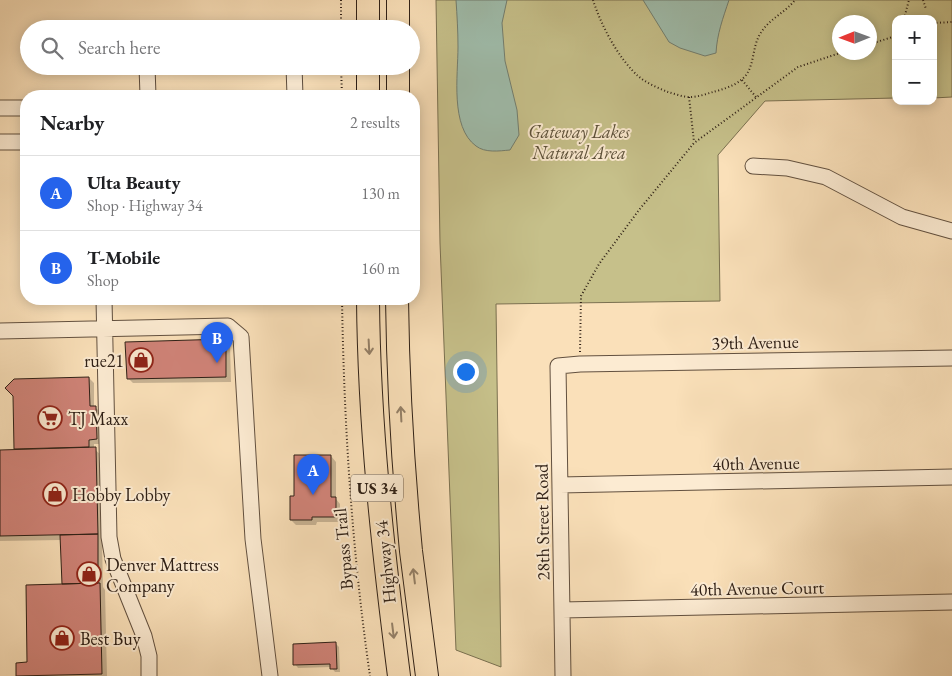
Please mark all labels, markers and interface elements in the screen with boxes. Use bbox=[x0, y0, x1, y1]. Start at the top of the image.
north arrow bbox=[832, 15, 877, 60]
map controls bbox=[892, 15, 937, 105]
button: + bbox=[892, 15, 937, 60]
search box bbox=[20, 20, 420, 75]
icon: search bbox=[38, 34, 66, 62]
text: Search here bbox=[78, 35, 160, 60]
button: − bbox=[892, 60, 937, 105]
text: Nearby bbox=[40, 109, 104, 136]
text: 2 results bbox=[350, 112, 400, 133]
park label: Gateway Lakes Natural Area bbox=[528, 120, 631, 164]
text: Ulta Beauty bbox=[87, 170, 181, 195]
text: A bbox=[50, 183, 62, 204]
text: 130 m bbox=[361, 183, 400, 204]
text: Shop · Highway 34 bbox=[87, 195, 203, 216]
text: T-Mobile bbox=[87, 245, 160, 270]
text: B bbox=[51, 258, 61, 279]
text: 160 m bbox=[361, 258, 400, 279]
text: Shop bbox=[87, 270, 119, 291]
pin: B bbox=[201, 322, 233, 363]
street label: 39th Avenue bbox=[711, 330, 799, 354]
one-way arrow bbox=[364, 339, 374, 355]
shop icon: rue21 bbox=[128, 347, 154, 373]
place label: rue21 bbox=[84, 349, 124, 372]
your location bbox=[453, 359, 479, 385]
supermarket icon: TJ Maxx bbox=[37, 405, 63, 431]
one-way arrow bbox=[397, 406, 406, 422]
place label: TJ Maxx bbox=[68, 407, 129, 430]
street label: 40th Avenue bbox=[712, 451, 800, 475]
pin: A bbox=[297, 454, 329, 495]
street label: 28th Street Road bbox=[529, 463, 555, 581]
road number: US 34 bbox=[351, 474, 403, 502]
shop icon: Hobby Lobby bbox=[42, 481, 68, 507]
place label: Hobby Lobby bbox=[72, 483, 171, 506]
street label: Bypass Trail bbox=[328, 507, 358, 591]
street label: Highway 34 bbox=[369, 519, 401, 605]
place label: Denver Mattress Company bbox=[106, 553, 219, 597]
shop icon: Denver Mattress Company bbox=[76, 561, 102, 587]
one-way arrow bbox=[409, 568, 419, 584]
street label: 40th Avenue Court bbox=[690, 575, 824, 601]
one-way arrow bbox=[388, 623, 398, 639]
shop icon: Best Buy bbox=[49, 625, 75, 651]
place label: Best Buy bbox=[80, 627, 141, 650]

